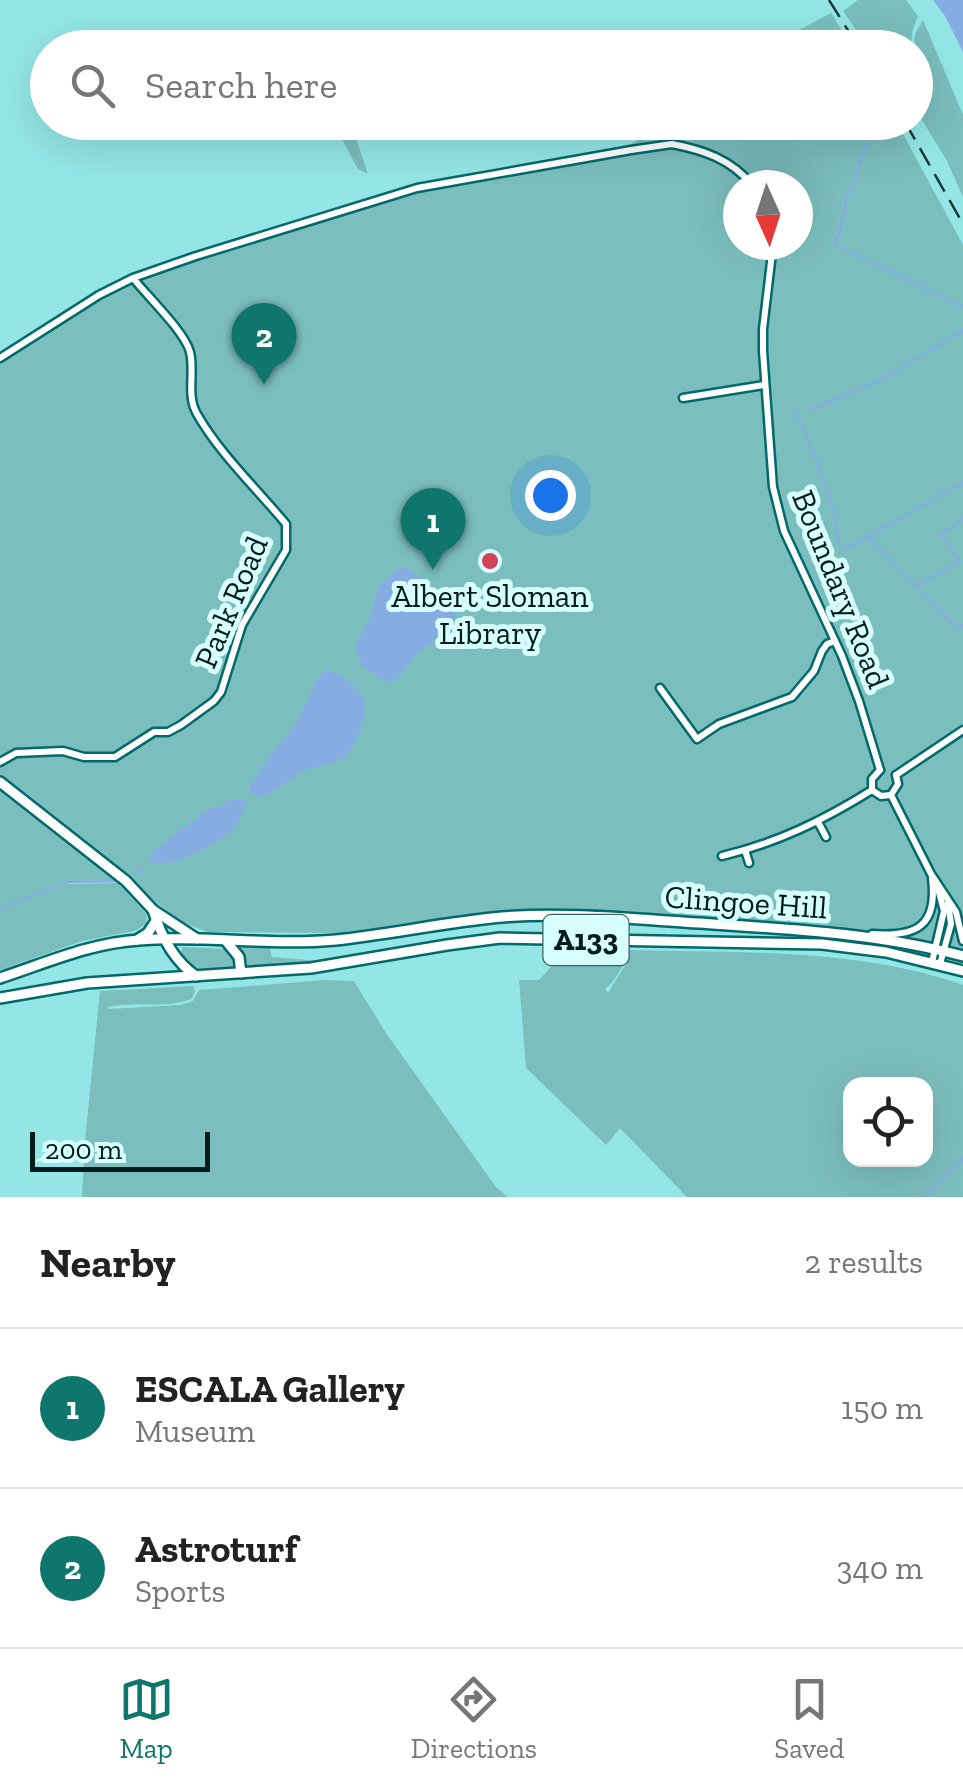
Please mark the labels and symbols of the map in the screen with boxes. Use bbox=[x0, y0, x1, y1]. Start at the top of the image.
north arrow bbox=[723, 170, 813, 260]
pin: 2 bbox=[232, 302, 296, 385]
your location bbox=[525, 470, 576, 521]
street label: Boundary Road bbox=[784, 484, 898, 694]
pin: 1 bbox=[400, 488, 466, 570]
street label: Park Road bbox=[186, 530, 276, 674]
marker: Albert Sloman Library bbox=[479, 550, 501, 572]
place label: Albert Sloman Library bbox=[391, 577, 589, 652]
street label: Clingoe Hill bbox=[663, 877, 829, 927]
road number: A133 bbox=[544, 915, 628, 965]
scale bar bbox=[30, 1127, 210, 1172]

